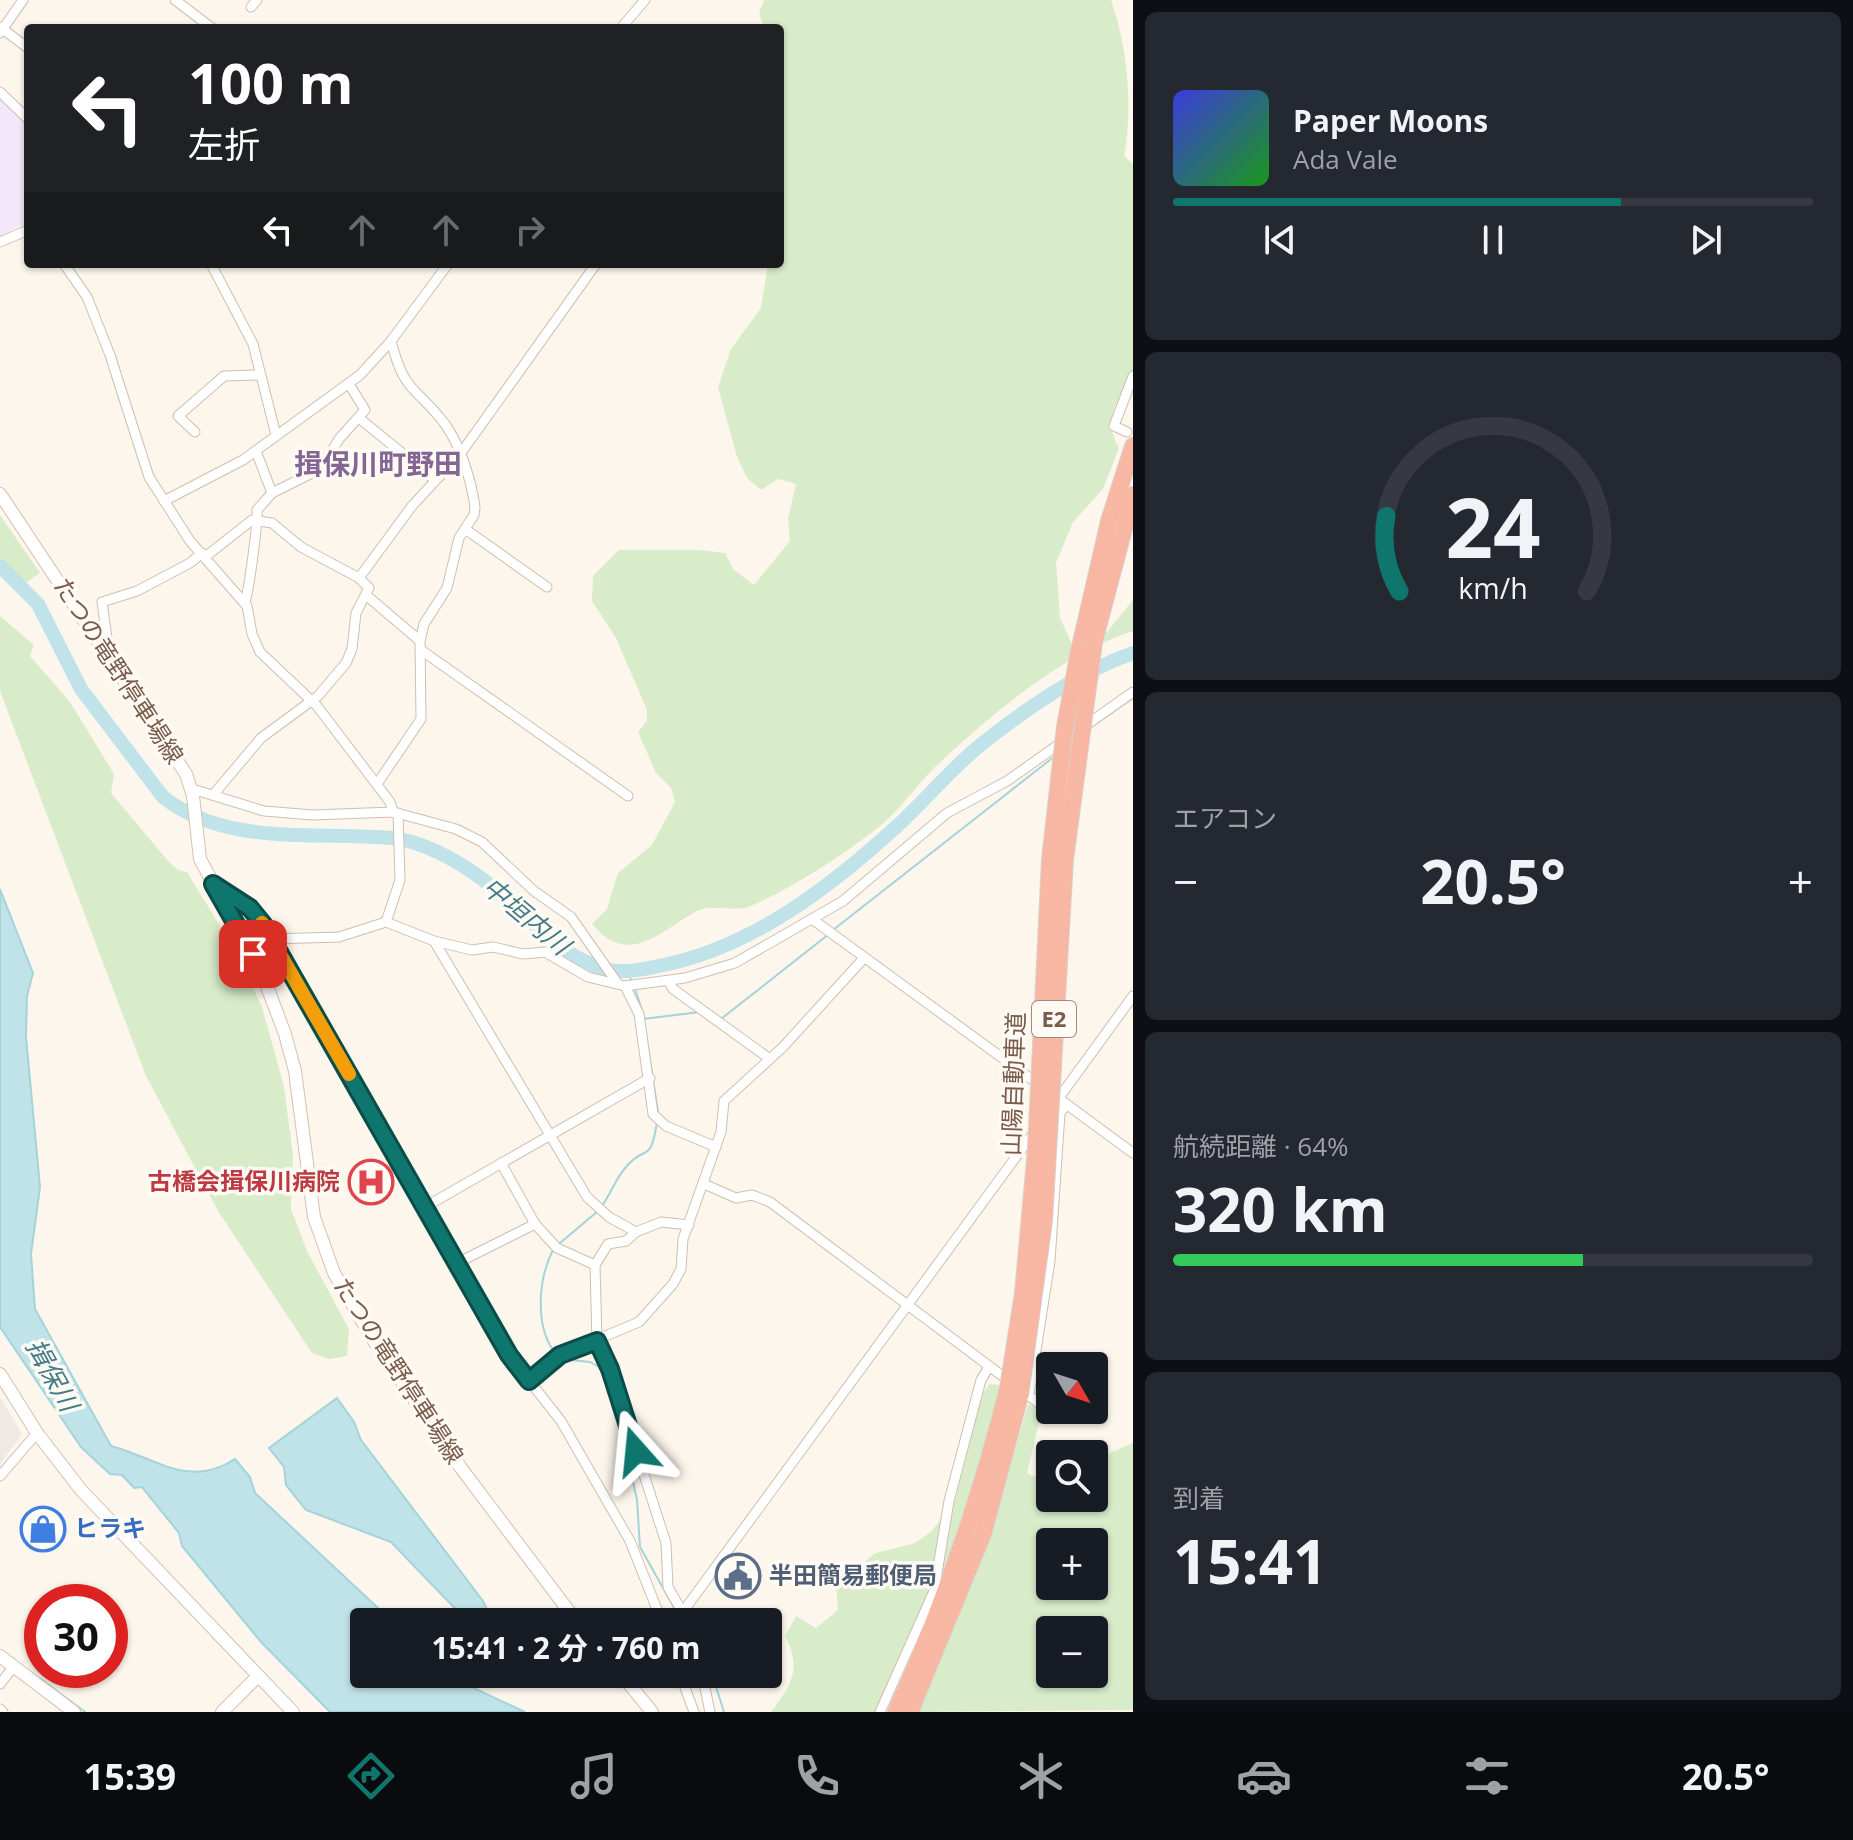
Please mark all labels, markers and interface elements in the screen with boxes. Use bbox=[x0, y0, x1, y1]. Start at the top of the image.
text: 100 m bbox=[188, 44, 354, 120]
icon: left bbox=[56, 56, 160, 160]
text: Paper Moons bbox=[1293, 100, 1488, 141]
text: 左折 bbox=[188, 120, 260, 169]
text: Ada Vale bbox=[1293, 141, 1398, 177]
icon: left bbox=[256, 208, 300, 252]
icon: ahead bbox=[340, 208, 384, 252]
icon: ahead bbox=[424, 208, 468, 252]
icon: right bbox=[508, 208, 552, 252]
icon: previous bbox=[1258, 218, 1302, 262]
icon: pause bbox=[1471, 218, 1515, 262]
icon: next bbox=[1684, 218, 1728, 262]
district label: 揖保川町野田 bbox=[294, 444, 462, 482]
text: 24 bbox=[1445, 469, 1541, 582]
text: km/h bbox=[1458, 568, 1528, 607]
street label: たつの竜野停車場線 bbox=[47, 571, 192, 770]
text: エアコン bbox=[1173, 800, 1277, 836]
text: 20.5° bbox=[1420, 840, 1566, 922]
text: − bbox=[1173, 851, 1198, 911]
text: + bbox=[1788, 851, 1813, 911]
water label: 中垣内川 bbox=[475, 868, 580, 964]
pin bbox=[219, 920, 287, 988]
icon: arrive bbox=[231, 932, 275, 976]
road number: E2 bbox=[1032, 1001, 1076, 1037]
street label: 山陽自動車道 bbox=[993, 1011, 1032, 1156]
text: 航続距離 · 64% bbox=[1173, 1128, 1349, 1164]
hospital icon: 古橋会揖保川病院 bbox=[347, 1158, 395, 1206]
place label: 古橋会揖保川病院 bbox=[148, 1164, 340, 1197]
text: 320 km bbox=[1173, 1168, 1388, 1250]
street label: たつの竜野停車場線 bbox=[327, 1271, 472, 1470]
water label: 揖保川 bbox=[18, 1332, 89, 1420]
north arrow bbox=[1036, 1352, 1108, 1424]
map controls bbox=[1036, 1352, 1108, 1688]
position arrow bbox=[594, 1409, 678, 1493]
button: search bbox=[1036, 1440, 1108, 1512]
text: 到着 bbox=[1173, 1480, 1225, 1516]
shop icon: ヒラキ bbox=[19, 1505, 67, 1553]
place label: ヒラキ bbox=[74, 1511, 146, 1544]
text: 15:41 bbox=[1173, 1520, 1327, 1602]
button: + bbox=[1036, 1528, 1108, 1600]
public building icon: 半田簡易郵便局 bbox=[714, 1552, 762, 1600]
place label: 半田簡易郵便局 bbox=[769, 1558, 937, 1591]
speed limit sign: 30 bbox=[24, 1584, 128, 1688]
button: − bbox=[1036, 1616, 1108, 1688]
text: 15:41 · 2 分 · 760 m bbox=[431, 1627, 701, 1668]
icon: directions bbox=[343, 1748, 399, 1804]
icon: music bbox=[566, 1748, 622, 1804]
icon: phone bbox=[789, 1748, 845, 1804]
icon: climate bbox=[1013, 1748, 1069, 1804]
icon: car bbox=[1236, 1748, 1292, 1804]
icon: filters bbox=[1459, 1748, 1515, 1804]
text: 15:39 bbox=[84, 1752, 176, 1801]
text: 20.5° bbox=[1682, 1752, 1769, 1801]

